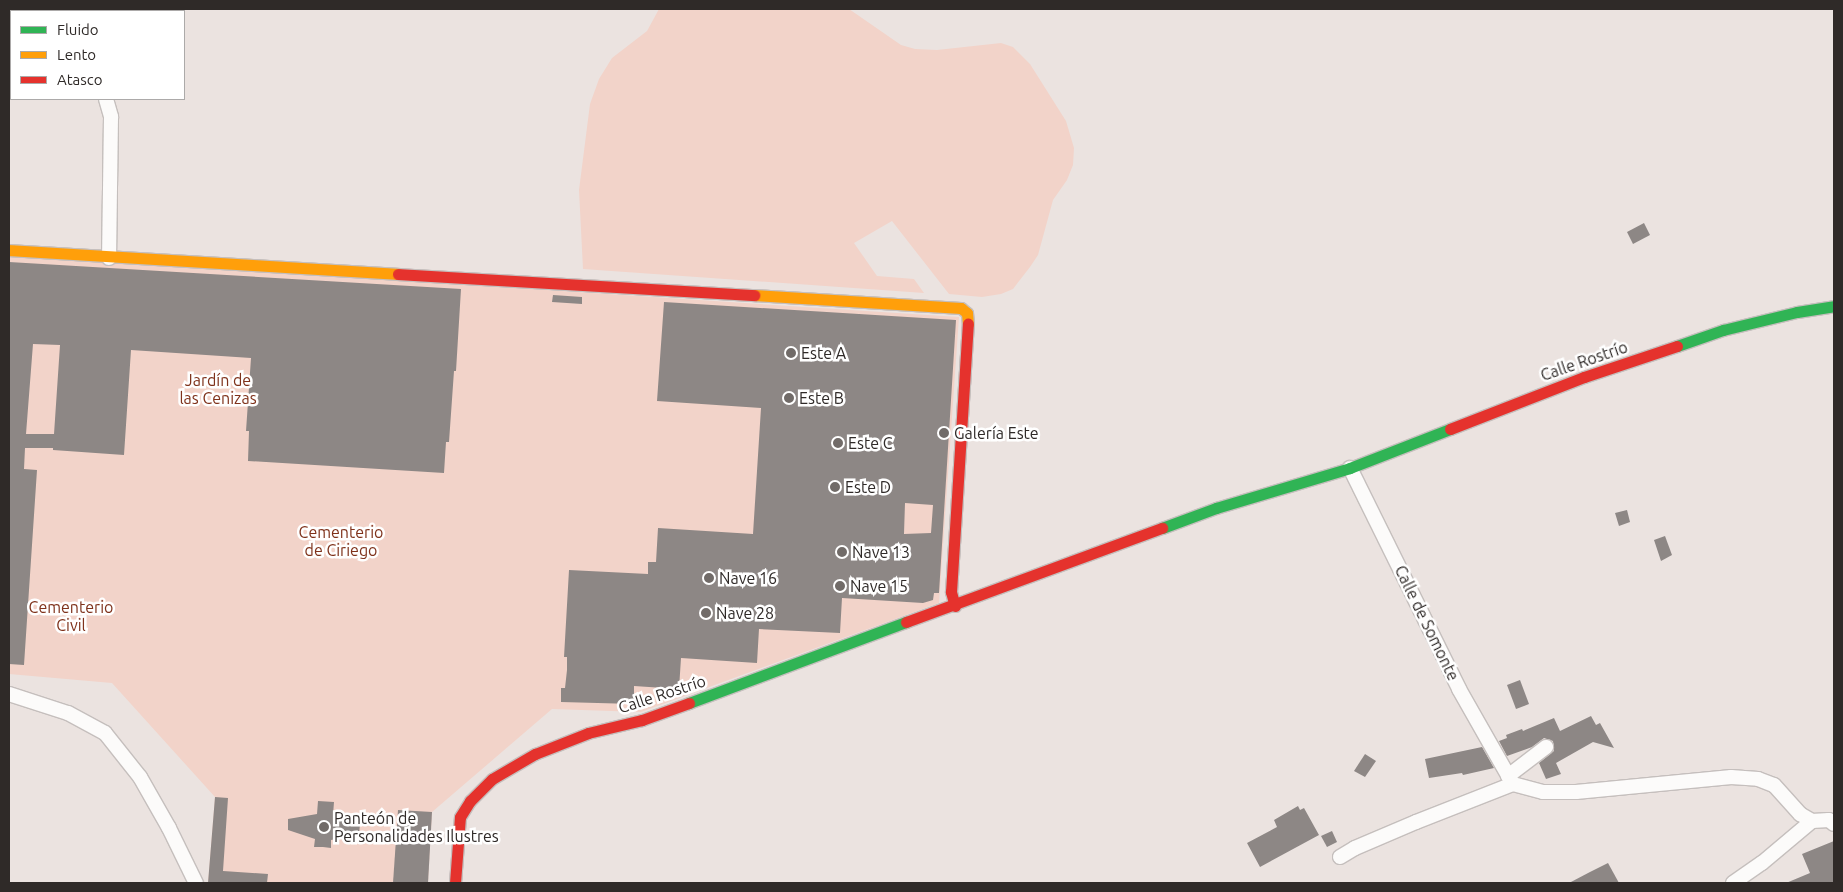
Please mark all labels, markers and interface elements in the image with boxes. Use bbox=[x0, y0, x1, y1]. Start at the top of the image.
legend bbox=[10, 10, 185, 100]
text: Fluido bbox=[57, 21, 99, 38]
text: Lento bbox=[57, 46, 96, 63]
text: Atasco bbox=[57, 71, 103, 88]
street label: Calle Rostrío bbox=[1538, 337, 1630, 385]
place label: Este A bbox=[801, 343, 846, 363]
marker: Este A bbox=[785, 347, 797, 359]
park label: Jardín de las Cenizas bbox=[179, 370, 257, 408]
place label: Este B bbox=[799, 388, 844, 408]
marker: Este B bbox=[783, 392, 795, 404]
place label: Galería Este bbox=[954, 423, 1039, 443]
marker: Galería Este bbox=[938, 427, 950, 439]
place label: Este C bbox=[848, 433, 892, 453]
marker: Este C bbox=[832, 437, 844, 449]
place label: Este D bbox=[845, 477, 891, 497]
marker: Este D bbox=[829, 481, 841, 493]
park label: Cementerio de Ciriego bbox=[299, 522, 383, 560]
place label: Nave 13 bbox=[852, 542, 910, 562]
marker: Nave 13 bbox=[836, 546, 848, 558]
street label: Calle de Somonte bbox=[1391, 562, 1463, 684]
place label: Nave 16 bbox=[719, 568, 777, 588]
marker: Nave 16 bbox=[703, 572, 715, 584]
place label: Nave 15 bbox=[850, 576, 908, 596]
marker: Nave 15 bbox=[834, 580, 846, 592]
park label: Cementerio Civil bbox=[29, 597, 113, 635]
place label: Nave 28 bbox=[716, 603, 774, 623]
marker: Nave 28 bbox=[700, 607, 712, 619]
street label: Calle Rostrío bbox=[616, 671, 708, 717]
place label: Panteón de Personalidades Ilustres bbox=[334, 808, 499, 846]
marker: Panteón de Personalidades Ilustres bbox=[318, 821, 330, 833]

